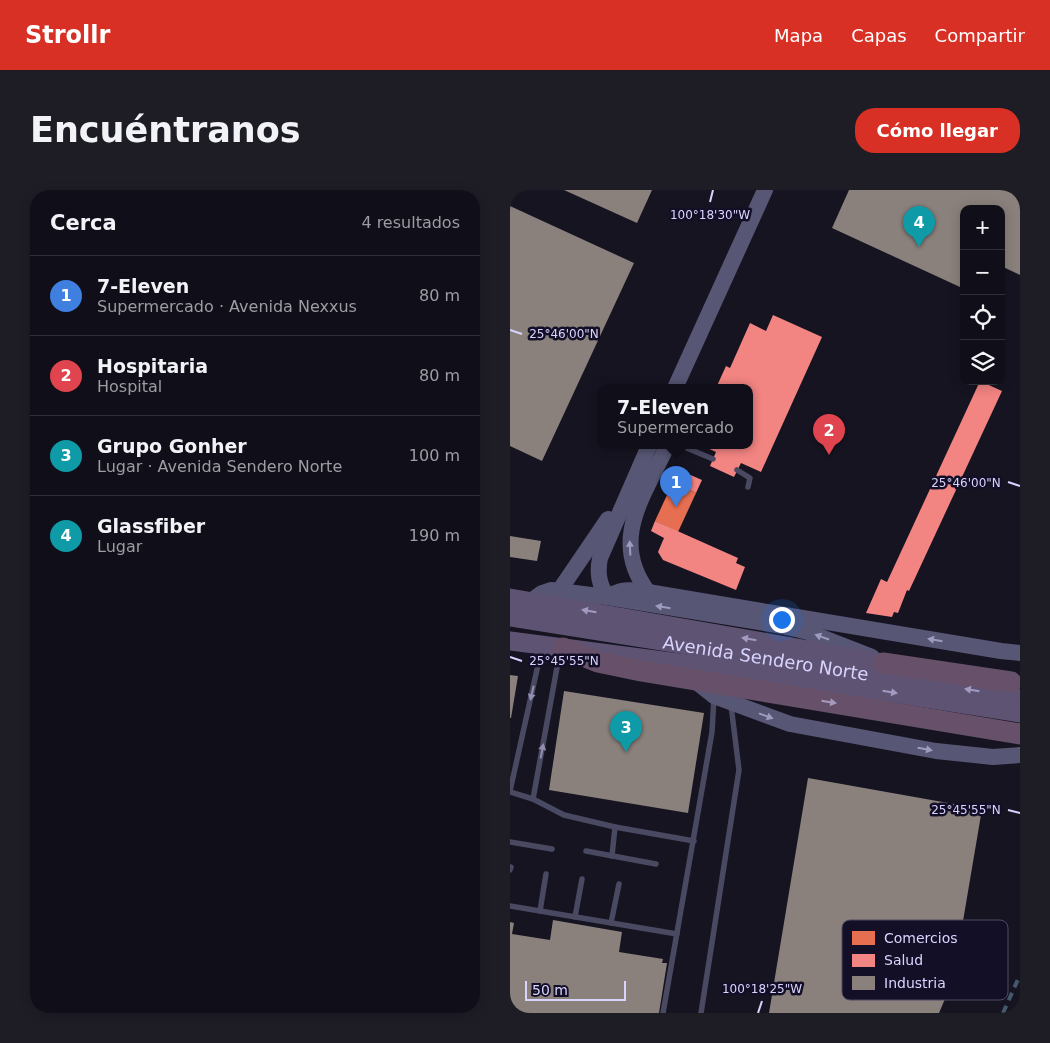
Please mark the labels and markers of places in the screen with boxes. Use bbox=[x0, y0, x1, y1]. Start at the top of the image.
pin: 4 bbox=[903, 206, 935, 247]
pin: 2 bbox=[813, 414, 845, 455]
pin: 1 bbox=[660, 466, 692, 507]
pin: 3 bbox=[610, 711, 642, 752]

